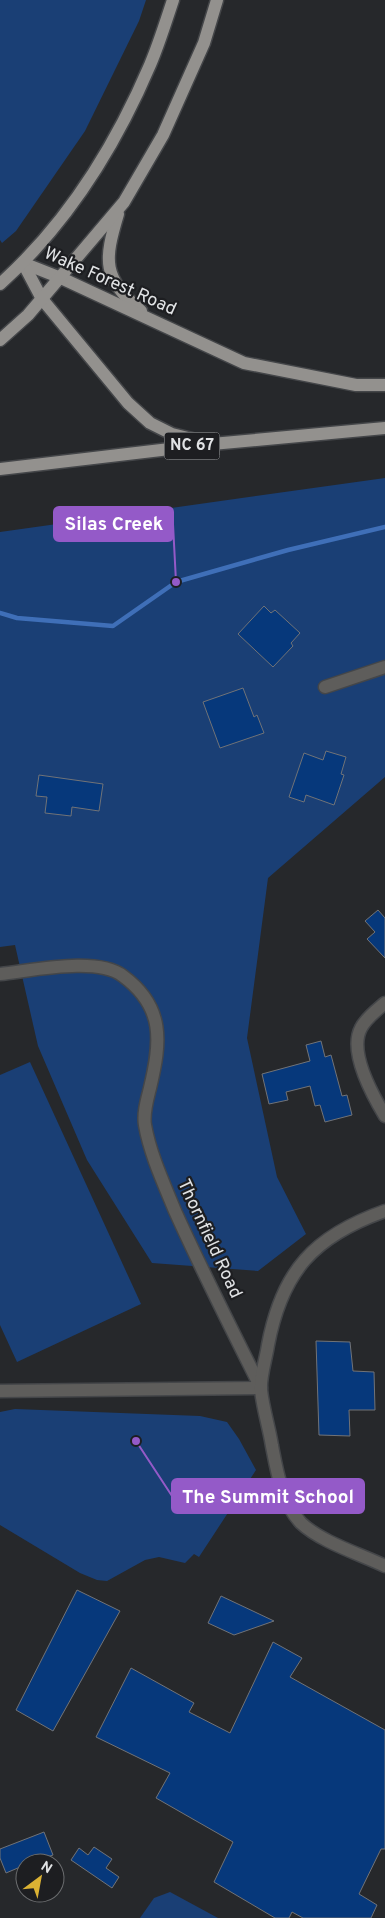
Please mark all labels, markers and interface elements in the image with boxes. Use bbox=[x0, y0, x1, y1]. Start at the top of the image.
street label: Wake Forest Road bbox=[40, 242, 180, 322]
road number: NC 67 bbox=[164, 432, 220, 460]
callout: Silas Creek bbox=[54, 507, 173, 541]
text: Silas Creek bbox=[65, 513, 164, 537]
street label: Thornfield Road bbox=[171, 1176, 247, 1302]
callout: The Summit School bbox=[172, 1479, 364, 1513]
text: The Summit School bbox=[182, 1486, 354, 1510]
north arrow bbox=[15, 1853, 65, 1903]
text: N bbox=[37, 1858, 55, 1878]

